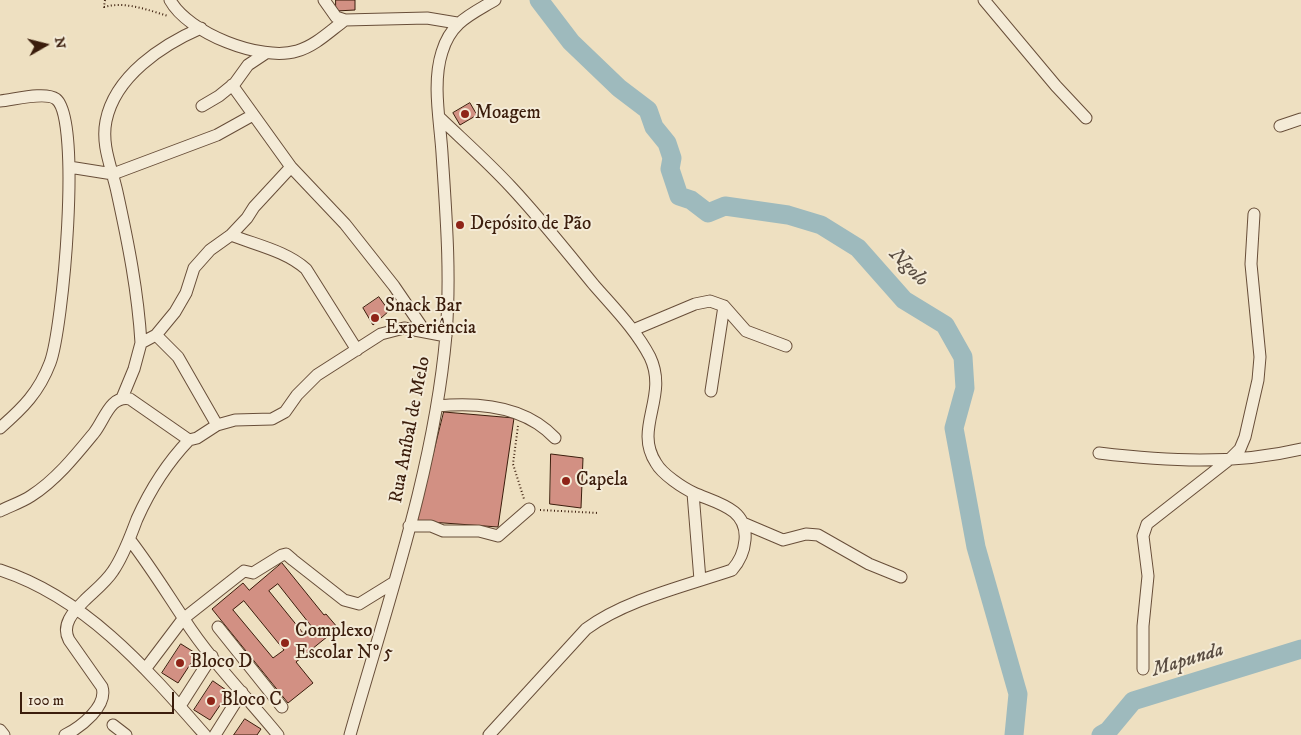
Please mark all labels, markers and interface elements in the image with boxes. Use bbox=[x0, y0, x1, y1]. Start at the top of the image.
north arrow bbox=[20, 20, 70, 70]
text: N bbox=[50, 36, 70, 50]
place label: Moagem bbox=[475, 103, 541, 125]
marker: Moagem bbox=[459, 108, 471, 120]
place label: Depósito de Pão bbox=[470, 214, 591, 236]
marker: Depósito de Pão bbox=[454, 219, 466, 231]
water label: Ngolo bbox=[883, 243, 933, 293]
place label: Snack Bar Experiência bbox=[385, 296, 476, 340]
marker: Snack Bar Experiência bbox=[369, 312, 381, 324]
street label: Rua Aníbal de Melo bbox=[386, 355, 436, 505]
place label: Capela bbox=[576, 470, 628, 492]
marker: Capela bbox=[560, 475, 572, 487]
place label: Complexo Escolar Nº 5 bbox=[295, 621, 393, 665]
marker: Complexo Escolar Nº 5 bbox=[279, 637, 291, 649]
water label: Mapunda bbox=[1149, 639, 1227, 683]
place label: Bloco D bbox=[190, 652, 252, 674]
marker: Bloco D bbox=[174, 657, 186, 669]
scale bar bbox=[22, 682, 176, 714]
place label: Bloco C bbox=[221, 690, 282, 712]
text: 100 m bbox=[28, 691, 64, 710]
marker: Bloco C bbox=[205, 695, 217, 707]

